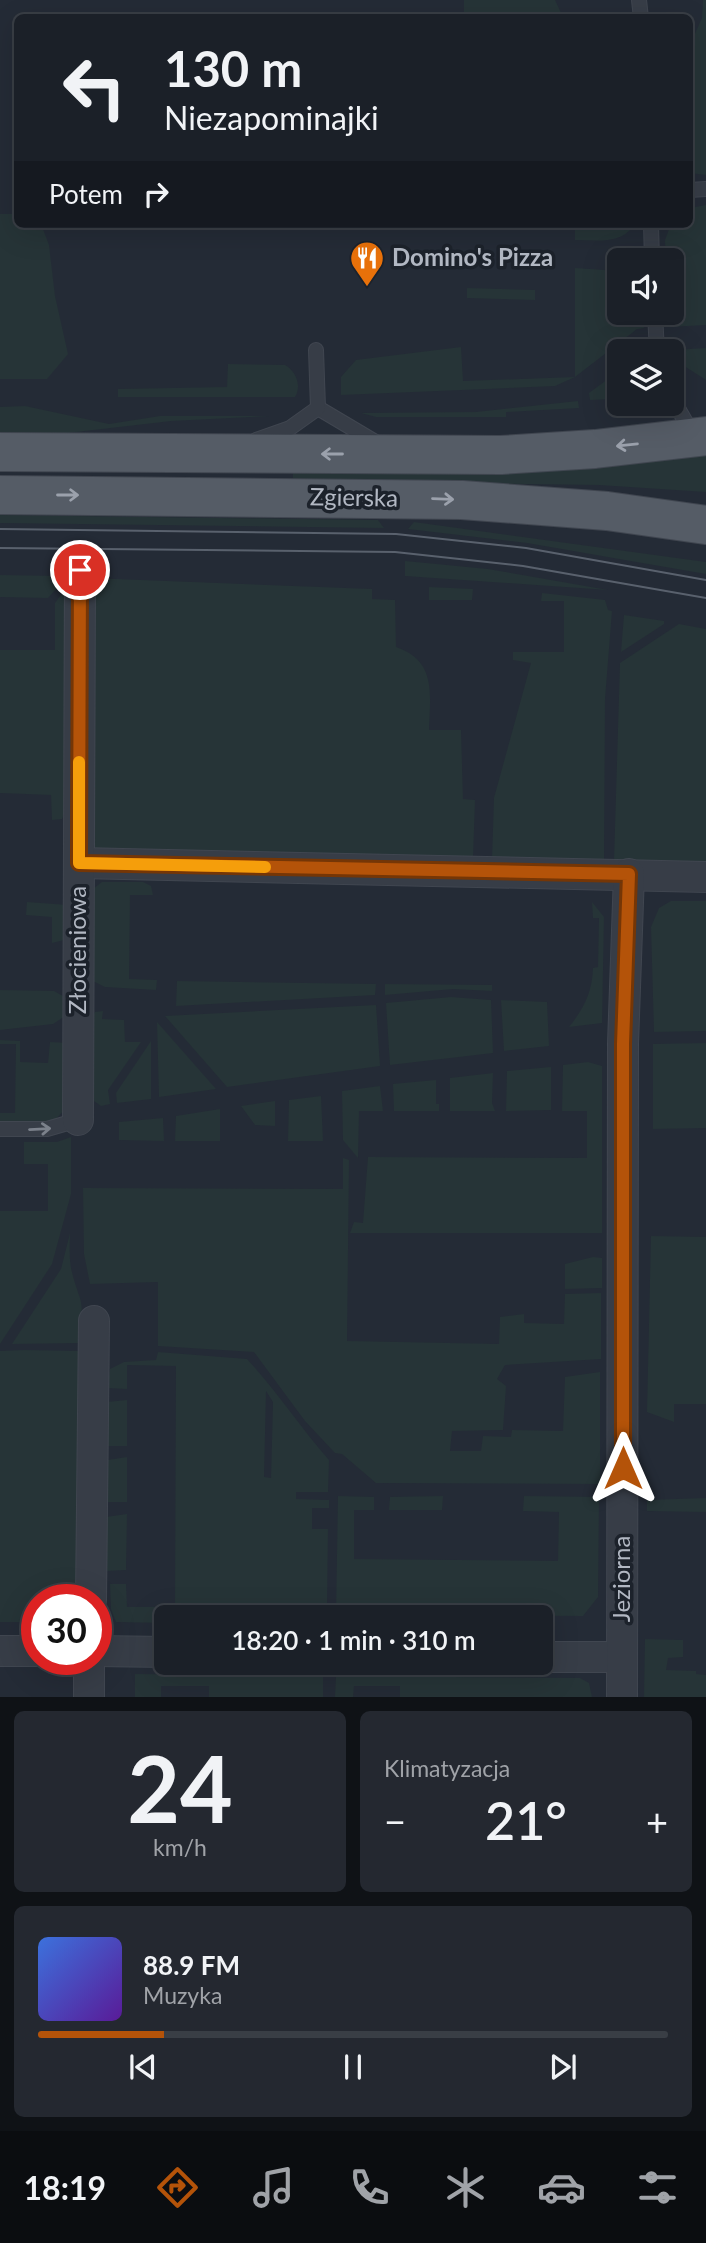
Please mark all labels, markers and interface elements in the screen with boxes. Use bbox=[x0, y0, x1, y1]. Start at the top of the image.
text: 130 m bbox=[164, 39, 302, 97]
icon: left bbox=[49, 42, 140, 133]
text: Niezapominajki bbox=[164, 98, 379, 137]
icon: right bbox=[137, 175, 175, 213]
text: Potem bbox=[49, 178, 123, 210]
restaurant icon: Domino's Pizza bbox=[348, 239, 386, 288]
place label: Domino's Pizza bbox=[392, 242, 553, 271]
map controls bbox=[607, 248, 684, 416]
button: sound bbox=[607, 248, 684, 325]
button: layers bbox=[607, 339, 684, 416]
one-way arrow bbox=[616, 439, 639, 452]
one-way arrow bbox=[321, 447, 344, 461]
street label: Zgierska bbox=[310, 481, 398, 512]
one-way arrow bbox=[56, 488, 79, 502]
one-way arrow bbox=[431, 493, 454, 506]
pin bbox=[50, 540, 110, 600]
icon: arrive bbox=[61, 551, 99, 589]
street label: Złocieniowa bbox=[62, 886, 91, 1014]
one-way arrow bbox=[28, 1122, 51, 1135]
position arrow bbox=[586, 1431, 660, 1505]
street label: Jeziorna bbox=[606, 1536, 635, 1622]
speed limit sign: 30 bbox=[21, 1584, 112, 1675]
text: 18:20 · 1 min · 310 m bbox=[231, 1624, 476, 1656]
text: 24 bbox=[127, 1733, 233, 1842]
text: Klimatyzacja bbox=[384, 1754, 510, 1782]
text: 21° bbox=[485, 1789, 567, 1851]
text: − bbox=[384, 1798, 406, 1844]
text: + bbox=[646, 1798, 668, 1844]
text: km/h bbox=[153, 1833, 207, 1861]
text: 88.9 FM bbox=[143, 1949, 240, 1981]
text: Muzyka bbox=[143, 1981, 222, 2009]
icon: previous bbox=[124, 2048, 162, 2086]
icon: pause bbox=[334, 2048, 372, 2086]
icon: next bbox=[544, 2048, 582, 2086]
icon: directions bbox=[153, 2163, 202, 2212]
icon: music bbox=[249, 2163, 298, 2212]
icon: phone bbox=[345, 2163, 394, 2212]
icon: climate bbox=[441, 2163, 490, 2212]
icon: car bbox=[537, 2163, 586, 2212]
icon: filters bbox=[633, 2163, 682, 2212]
text: 18:19 bbox=[24, 2168, 106, 2207]

